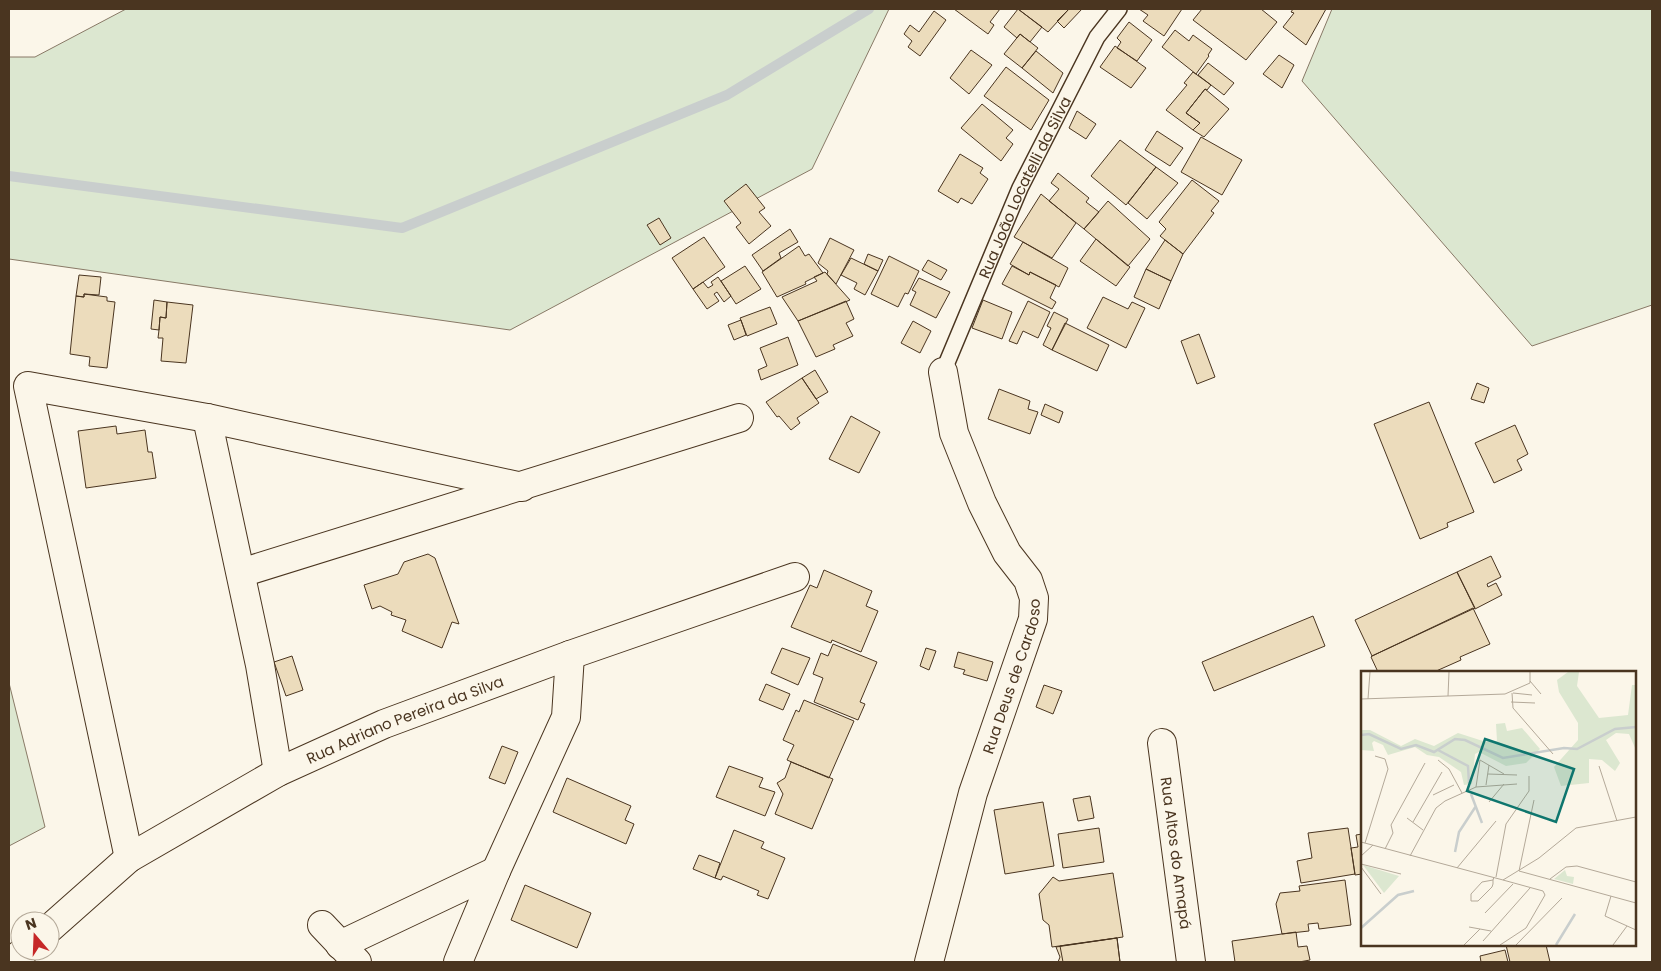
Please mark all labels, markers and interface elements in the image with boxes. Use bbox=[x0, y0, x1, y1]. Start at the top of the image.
street label: Rua João Locatelli da Silva bbox=[973, 93, 1076, 281]
street label: Rua Deus de Cardoso bbox=[977, 598, 1044, 757]
street label: Rua Adriano Pereira da Silva bbox=[303, 670, 506, 768]
inset map bbox=[1361, 671, 1636, 946]
street label: Rua Altos do Amapá bbox=[1156, 776, 1197, 930]
north arrow bbox=[10, 911, 60, 961]
text: N bbox=[23, 913, 39, 935]

